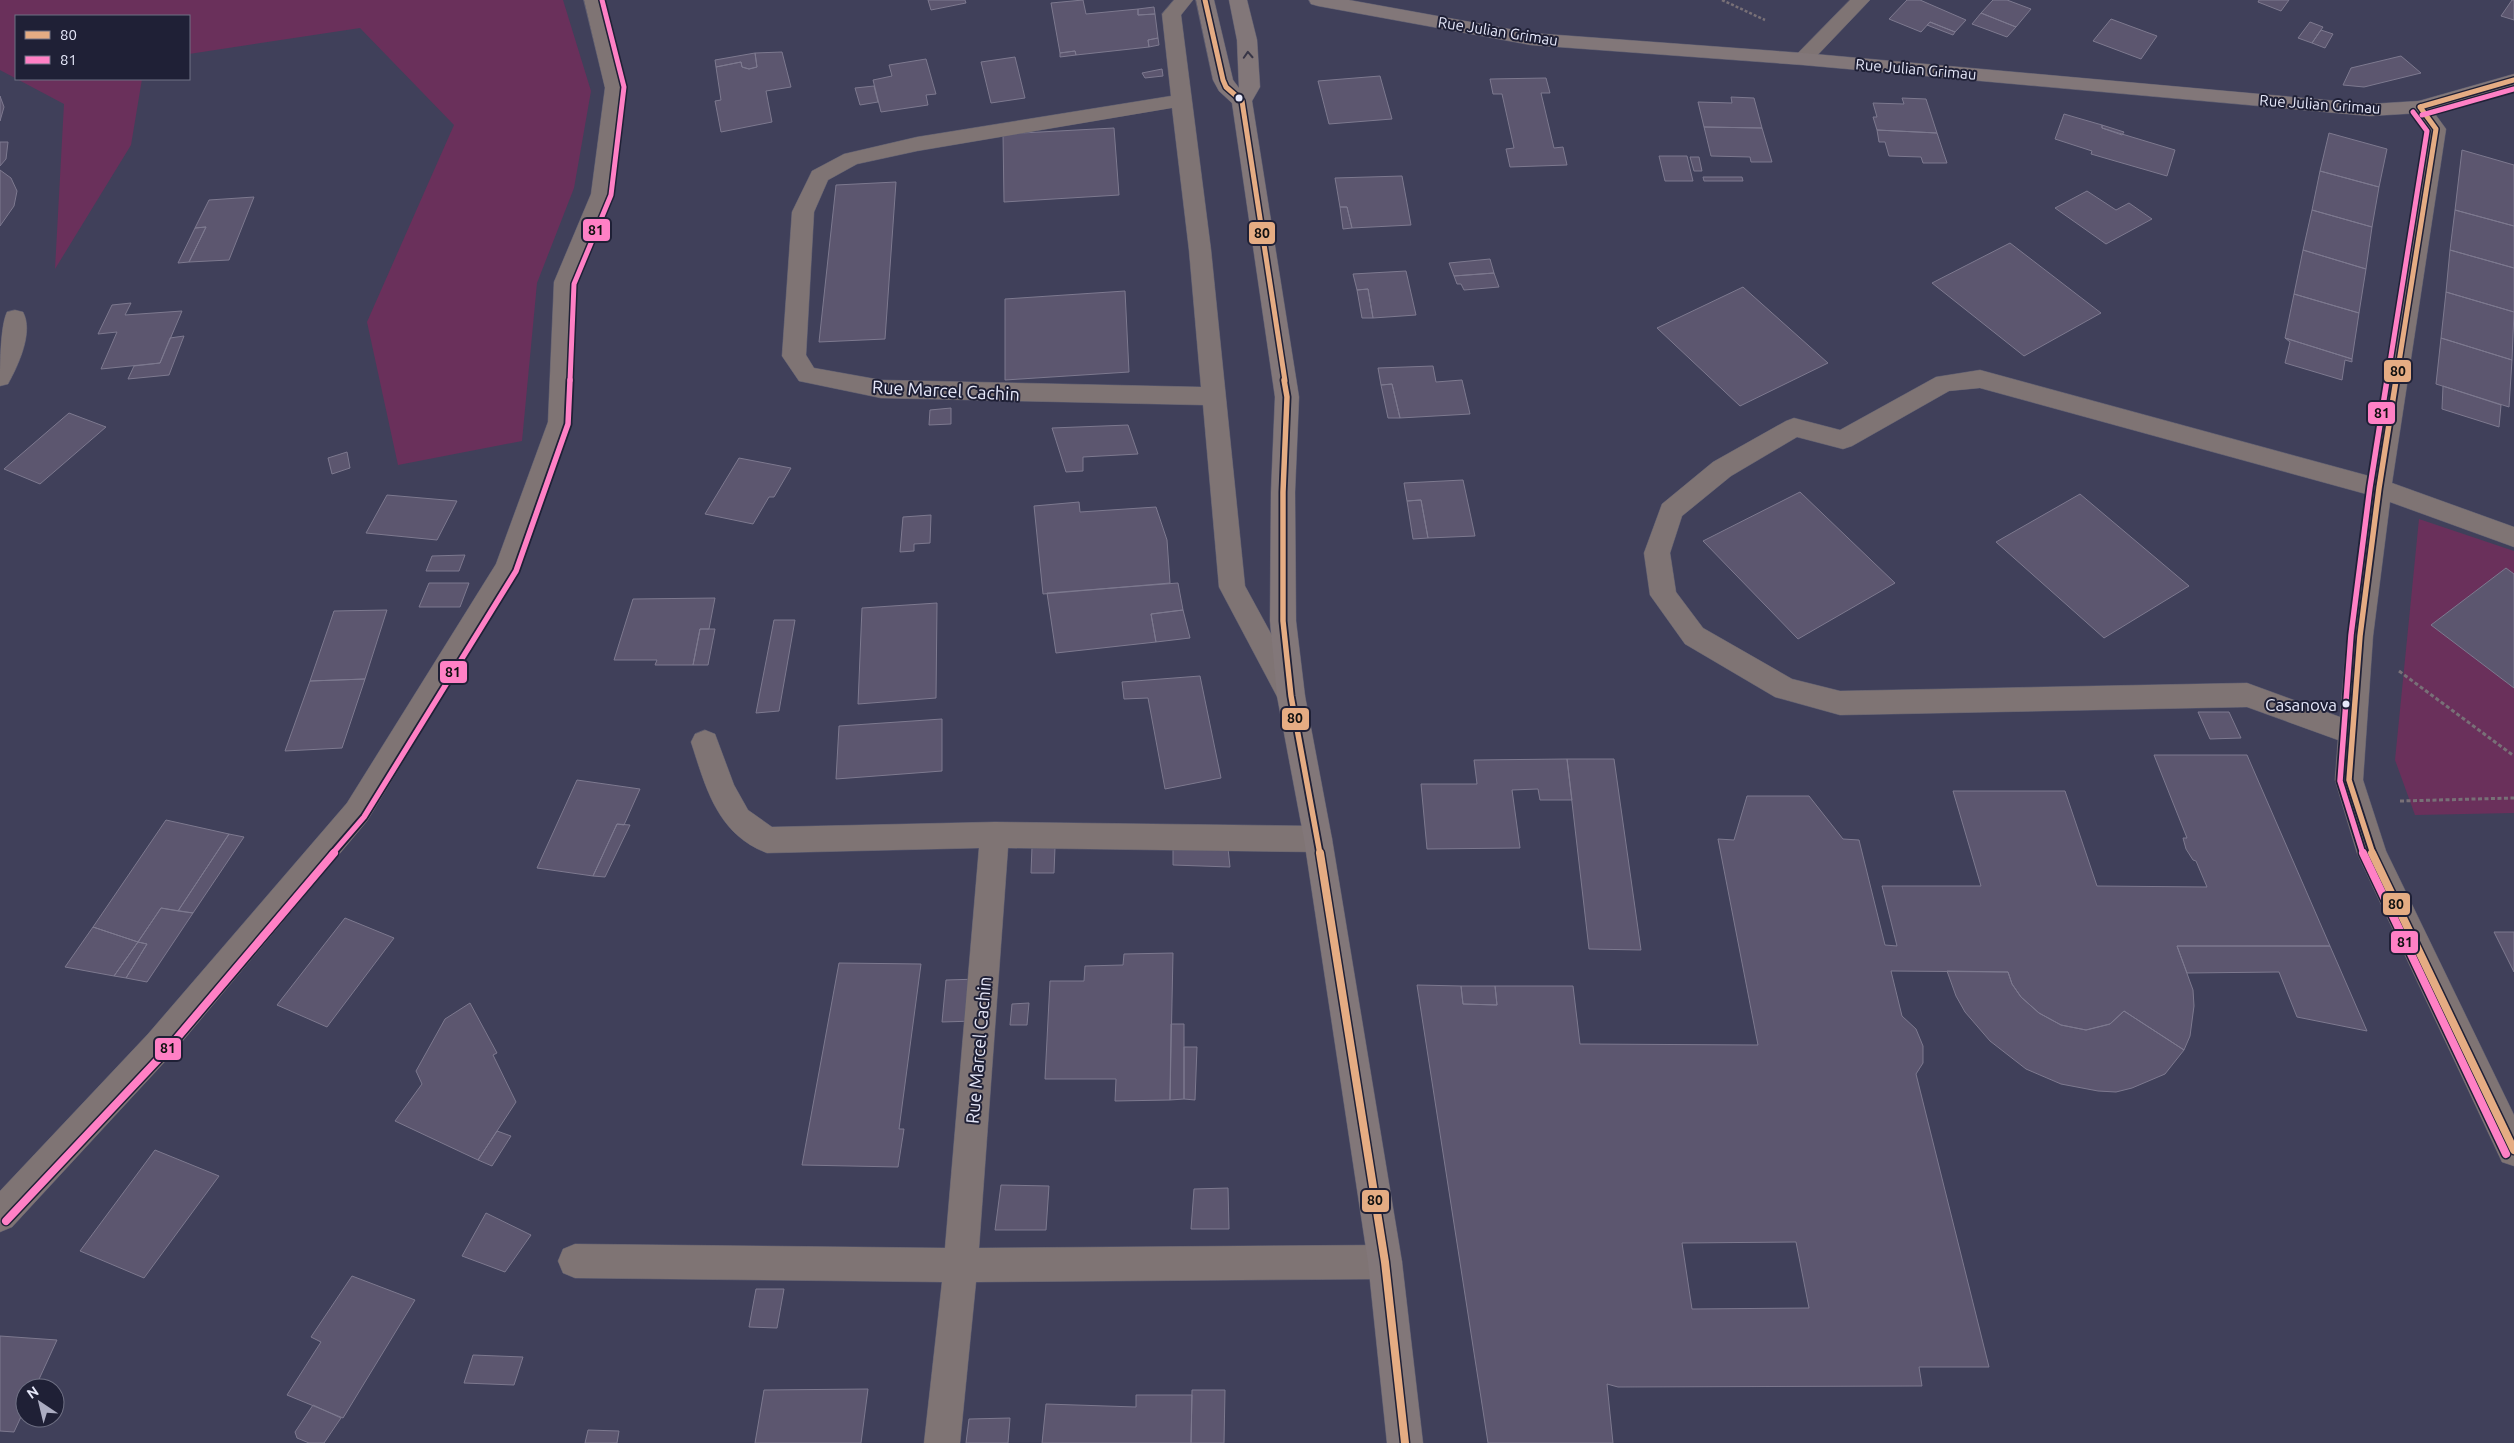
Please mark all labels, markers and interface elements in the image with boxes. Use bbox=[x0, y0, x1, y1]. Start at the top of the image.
street label: Rue Julian Grimau bbox=[1437, 13, 1559, 49]
legend bbox=[15, 15, 190, 80]
text: 80 bbox=[60, 26, 77, 43]
text: 81 bbox=[60, 51, 77, 68]
one-way arrow bbox=[1243, 51, 1253, 58]
street label: Rue Julian Grimau bbox=[1855, 55, 1977, 83]
street label: Rue Julian Grimau bbox=[2259, 91, 2381, 117]
unlabelled marker bbox=[1234, 93, 1244, 103]
line badge: 81 bbox=[582, 218, 611, 242]
line badge: 80 bbox=[1248, 221, 1276, 245]
text: 81 bbox=[588, 222, 604, 238]
text: 80 bbox=[1254, 225, 1270, 241]
line badge: 80 bbox=[2383, 359, 2412, 383]
text: 80 bbox=[2390, 363, 2406, 379]
street label: Rue Marcel Cachin bbox=[872, 376, 1020, 404]
line badge: 81 bbox=[2367, 401, 2396, 425]
text: 81 bbox=[2374, 405, 2390, 421]
line badge: 81 bbox=[439, 660, 468, 684]
text: 81 bbox=[445, 664, 461, 680]
place label: Casanova bbox=[2265, 695, 2337, 714]
marker: Casanova bbox=[2341, 699, 2351, 709]
line badge: 80 bbox=[1281, 707, 1310, 731]
text: 80 bbox=[1287, 710, 1303, 726]
line badge: 80 bbox=[2382, 892, 2411, 916]
text: 80 bbox=[2388, 896, 2404, 912]
line badge: 81 bbox=[2390, 930, 2419, 954]
text: 81 bbox=[2397, 934, 2413, 950]
street label: Rue Marcel Cachin bbox=[962, 975, 994, 1125]
line badge: 81 bbox=[154, 1037, 182, 1061]
text: 81 bbox=[160, 1040, 176, 1056]
line badge: 80 bbox=[1361, 1189, 1390, 1213]
text: 80 bbox=[1367, 1192, 1383, 1208]
north arrow bbox=[15, 1378, 65, 1428]
text: N bbox=[24, 1383, 41, 1402]

